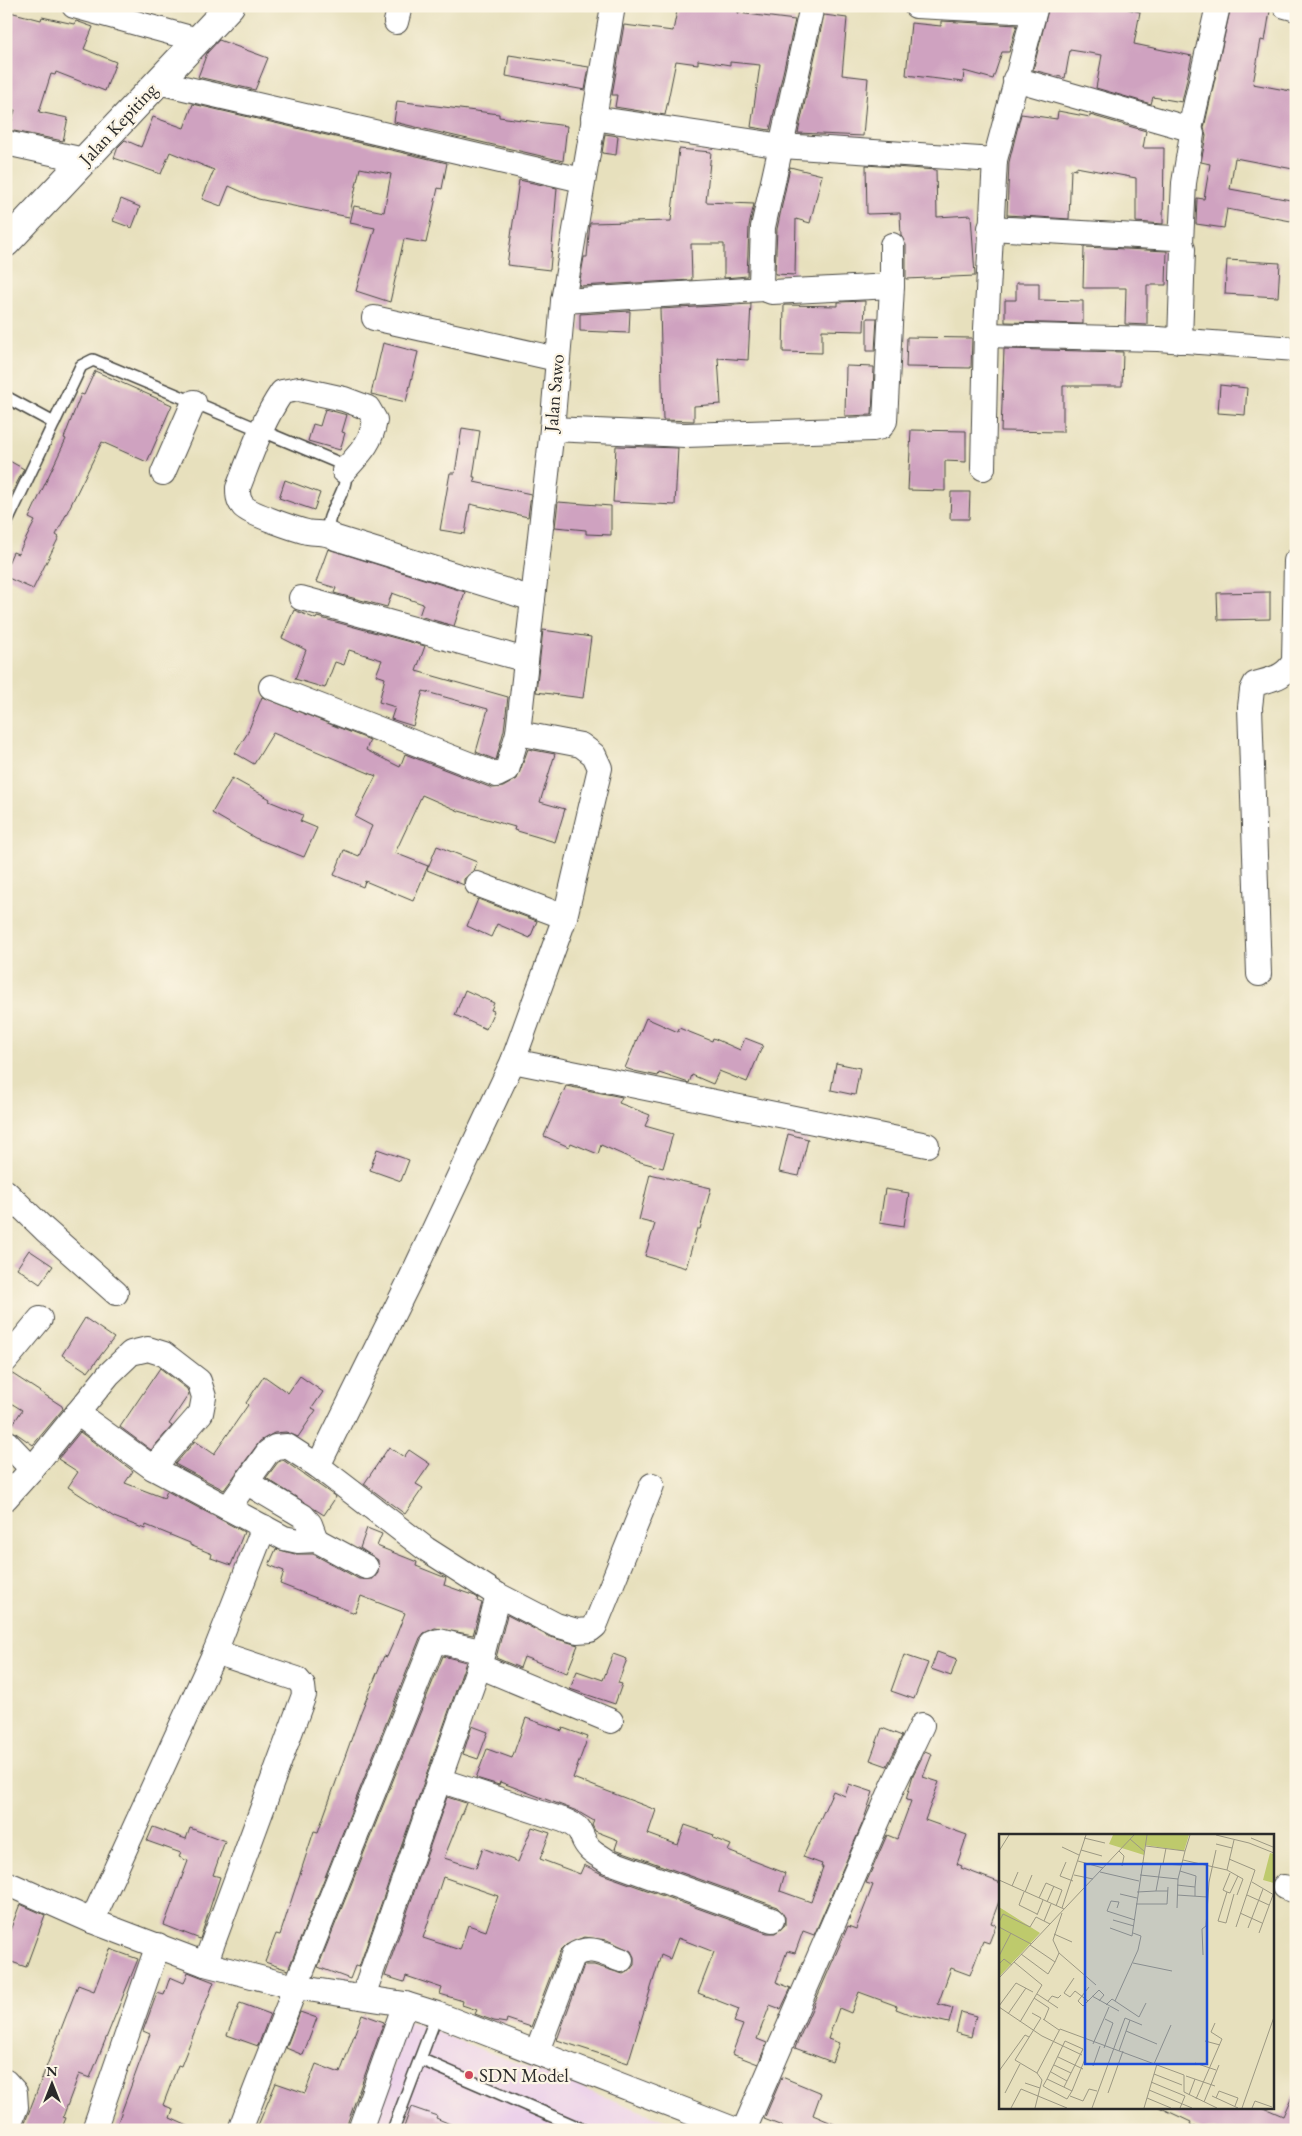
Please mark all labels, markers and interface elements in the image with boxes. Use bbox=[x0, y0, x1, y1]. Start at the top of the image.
street label: Jalan Kepiting bbox=[72, 77, 163, 172]
street label: Jalan Sawo bbox=[538, 353, 570, 435]
inset map bbox=[999, 1834, 1274, 2108]
north arrow bbox=[28, 2058, 78, 2108]
text: N bbox=[46, 2062, 58, 2080]
place label: SDN Model bbox=[479, 2063, 569, 2088]
marker: SDN Model bbox=[463, 2069, 475, 2081]

